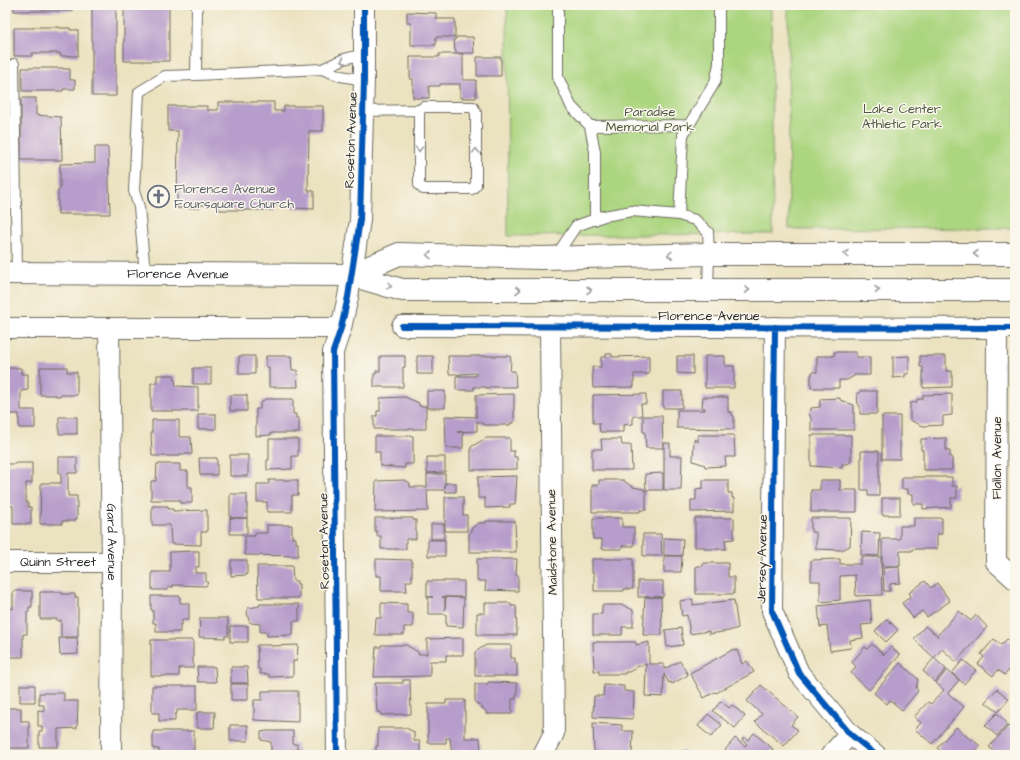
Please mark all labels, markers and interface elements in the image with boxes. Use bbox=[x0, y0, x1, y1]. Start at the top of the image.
one-way arrow bbox=[339, 56, 346, 64]
street label: Roseton Avenue bbox=[340, 91, 362, 189]
park label: Lake Center Athletic Park bbox=[862, 100, 942, 133]
park label: Paradise Memorial Park bbox=[606, 103, 694, 136]
one-way arrow bbox=[415, 146, 423, 152]
one-way arrow bbox=[472, 148, 480, 154]
place label: Florence Avenue Foursquare Church bbox=[174, 180, 295, 213]
church icon: Florence Avenue Foursquare Church bbox=[145, 183, 171, 209]
one-way arrow bbox=[843, 250, 849, 258]
one-way arrow bbox=[973, 250, 979, 258]
one-way arrow bbox=[426, 251, 432, 259]
one-way arrow bbox=[667, 251, 673, 259]
street label: Florence Avenue bbox=[127, 265, 229, 283]
one-way arrow bbox=[385, 281, 392, 290]
one-way arrow bbox=[515, 286, 521, 294]
one-way arrow bbox=[586, 286, 592, 294]
one-way arrow bbox=[744, 286, 750, 294]
one-way arrow bbox=[874, 286, 880, 294]
street label: Florence Avenue bbox=[658, 307, 760, 325]
street label: Flallon Avenue bbox=[988, 416, 1006, 500]
street label: Maidstone Avenue bbox=[542, 489, 562, 595]
street label: Roseton Avenue bbox=[314, 493, 334, 589]
street label: Gard Avenue bbox=[102, 503, 121, 581]
street label: Jersey Avenue bbox=[752, 514, 773, 604]
street label: Quinn Street bbox=[20, 553, 97, 571]

